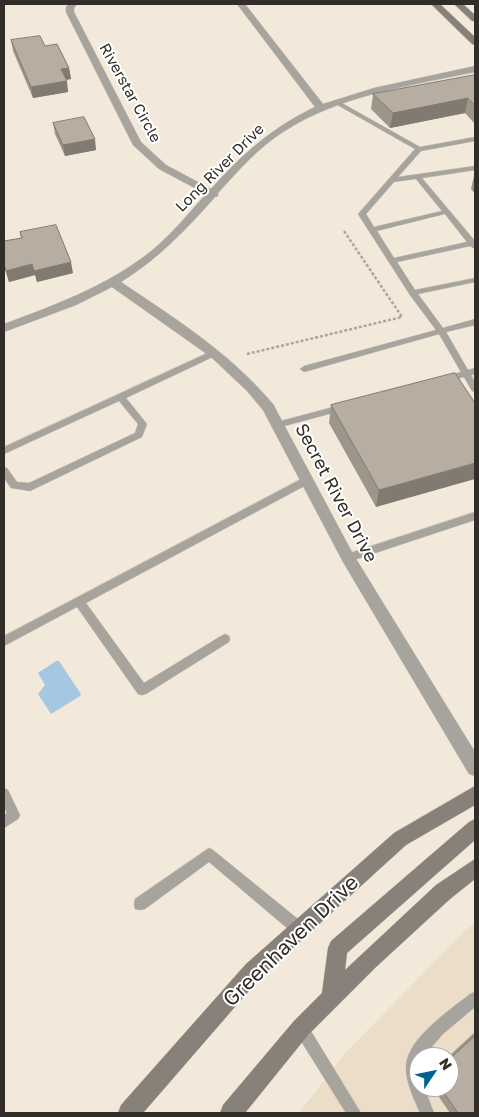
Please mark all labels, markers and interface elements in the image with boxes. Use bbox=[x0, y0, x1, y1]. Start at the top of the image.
street label: Riverstar Circle bbox=[95, 40, 165, 146]
street label: Long River Drive bbox=[172, 120, 268, 216]
street label: Secret River Drive bbox=[290, 420, 382, 566]
street label: Greenhaven Drive bbox=[218, 870, 364, 1012]
north arrow bbox=[409, 1047, 459, 1097]
text: N bbox=[436, 1055, 456, 1073]

